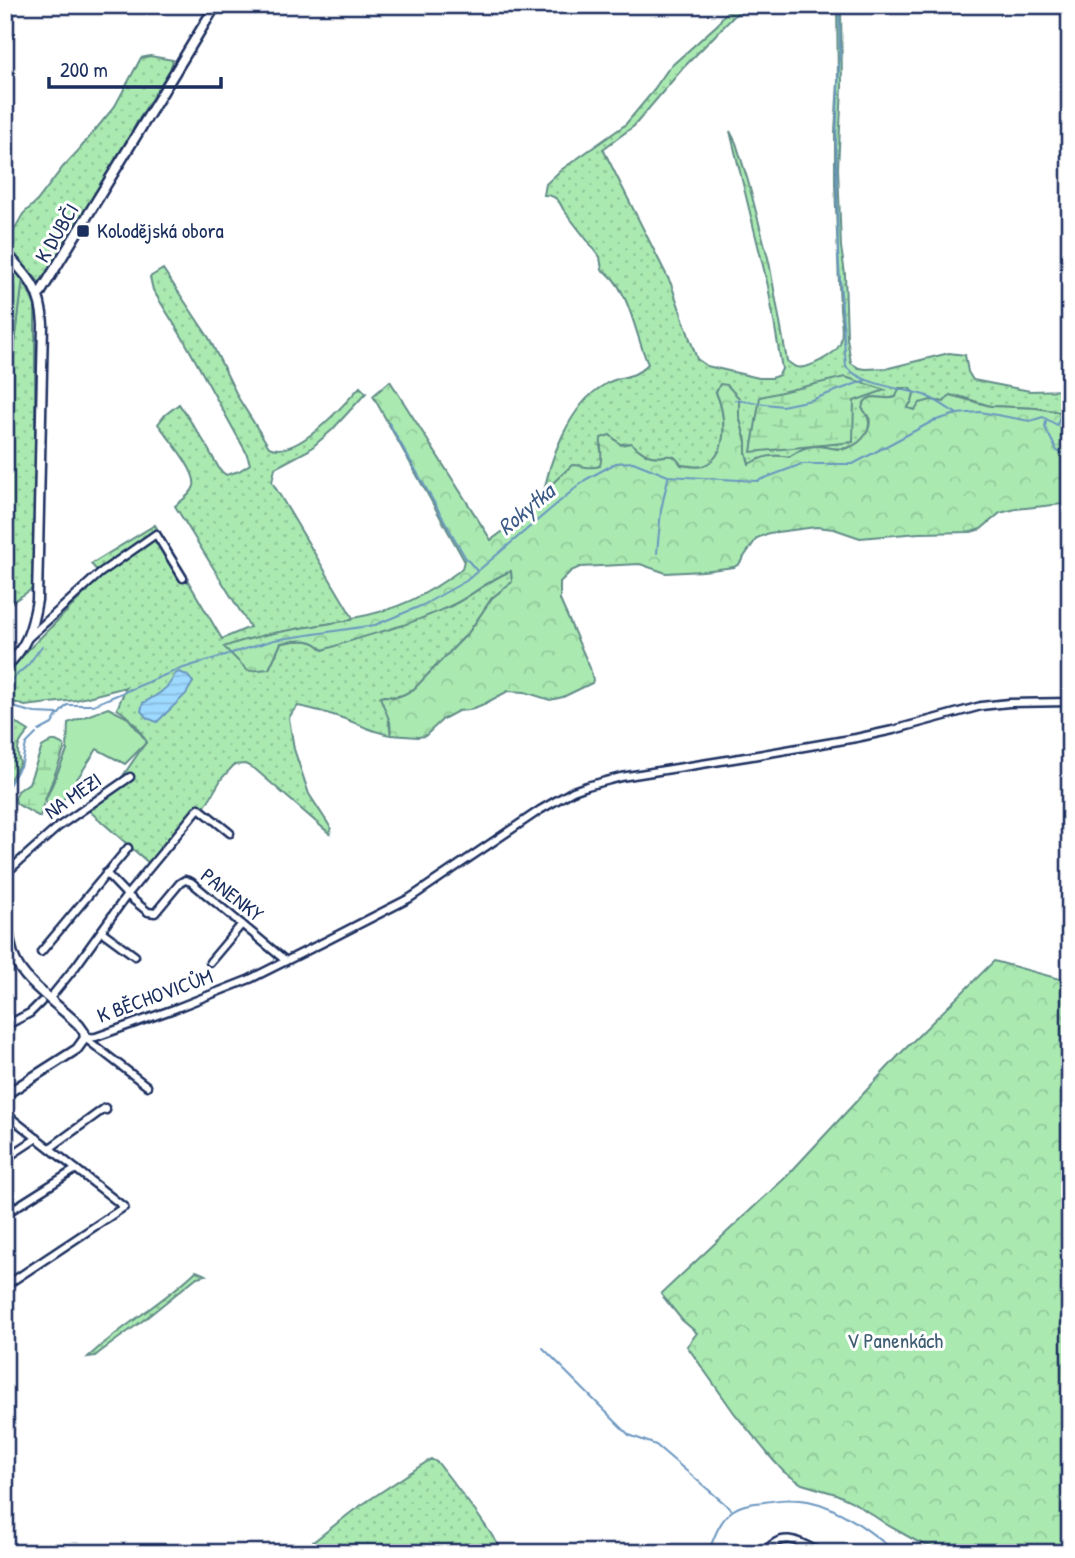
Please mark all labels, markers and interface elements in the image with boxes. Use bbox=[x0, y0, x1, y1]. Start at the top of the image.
scale bar bbox=[49, 46, 220, 90]
text: 200 m bbox=[60, 55, 108, 84]
street label: K DUBČI bbox=[28, 198, 86, 268]
place label: Kolodějská obora bbox=[97, 216, 224, 245]
marker: Kolodějská obora bbox=[75, 223, 91, 239]
water label: Rokytka bbox=[491, 474, 563, 542]
street label: NA MEZI bbox=[38, 765, 107, 826]
street label: PANENKY bbox=[195, 861, 270, 929]
street label: K BĚCHOVICŮM bbox=[93, 961, 217, 1030]
park label: V Panenkách bbox=[847, 1326, 943, 1355]

